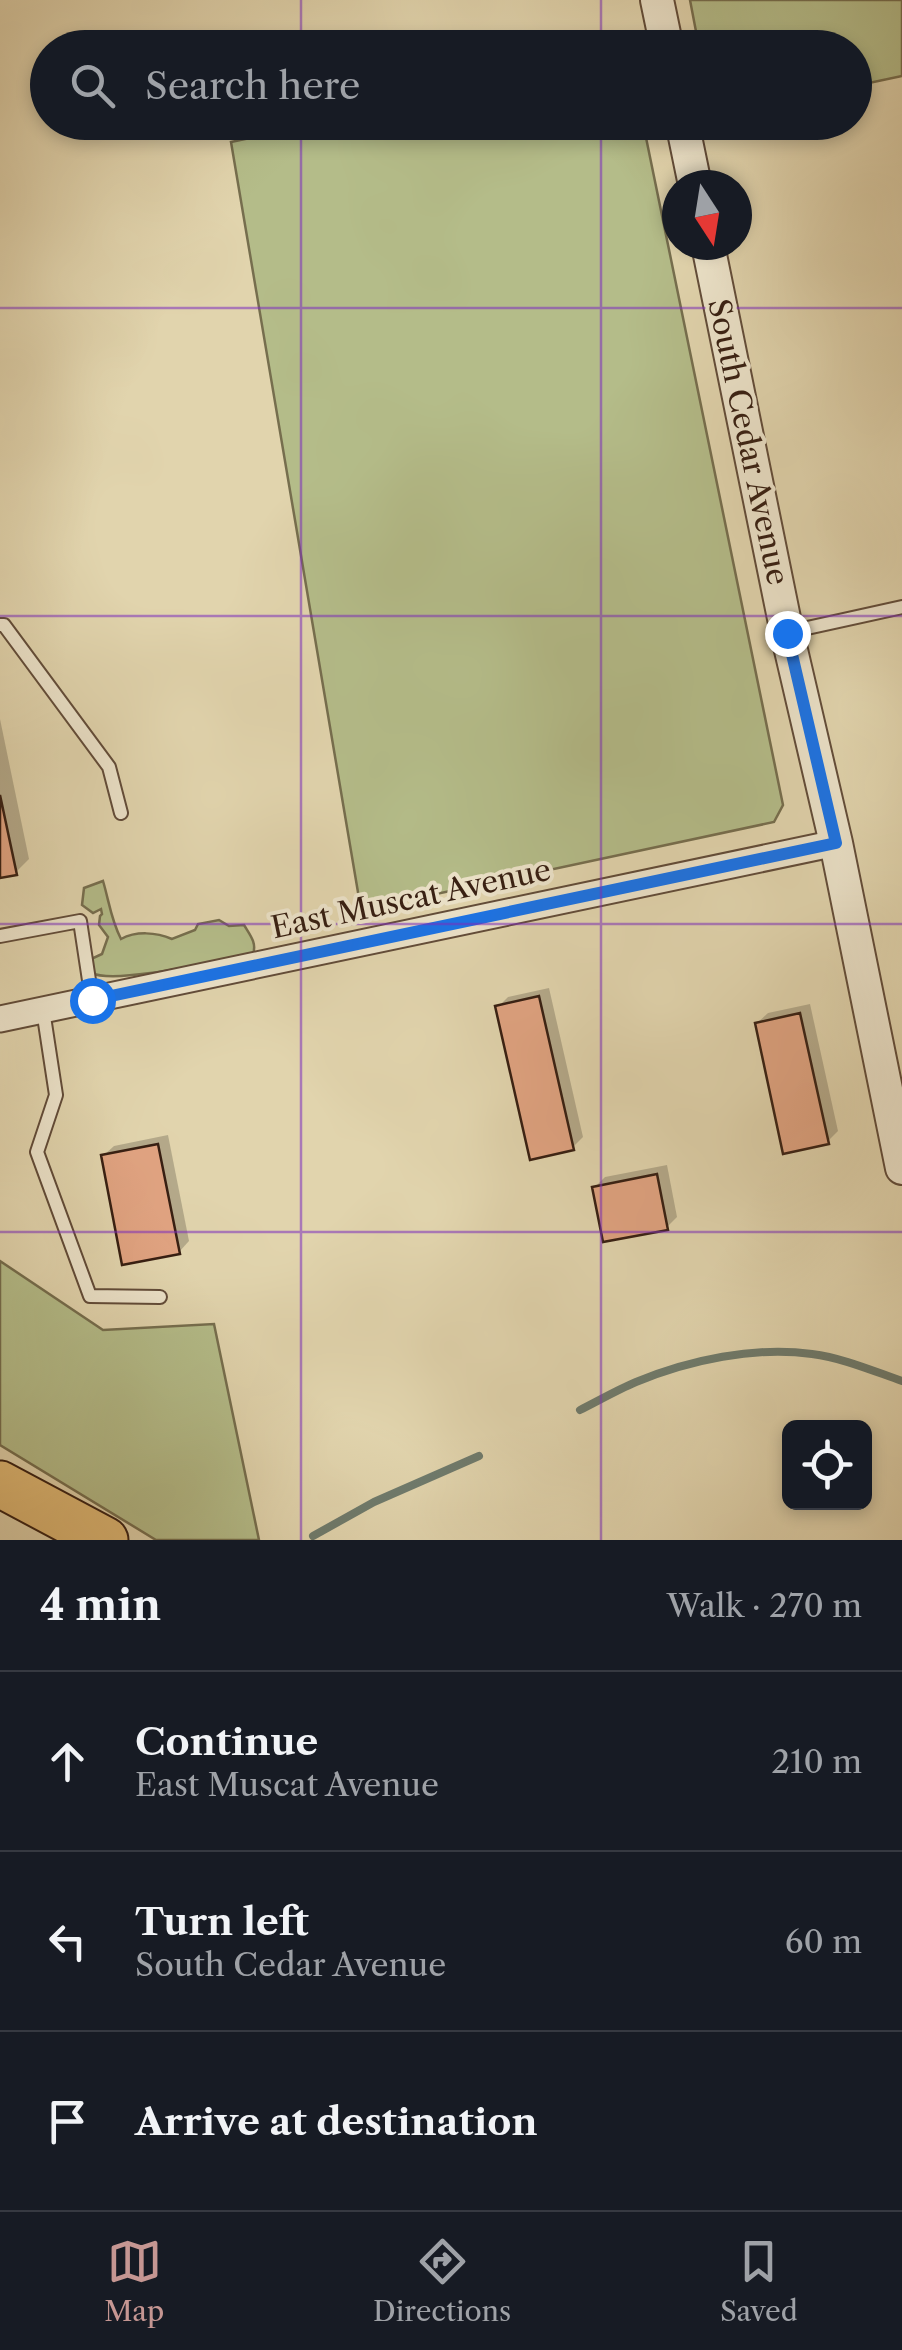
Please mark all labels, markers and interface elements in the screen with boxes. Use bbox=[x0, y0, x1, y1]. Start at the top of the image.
search box bbox=[30, 30, 872, 140]
icon: search bbox=[65, 58, 120, 113]
text: Search here bbox=[145, 62, 360, 109]
north arrow bbox=[662, 170, 752, 260]
street label: South Cedar Avenue bbox=[700, 295, 797, 588]
route end bbox=[765, 611, 811, 657]
street label: East Muscat Avenue bbox=[268, 851, 554, 946]
route start bbox=[70, 978, 116, 1024]
map controls bbox=[782, 1420, 872, 1510]
button: locate bbox=[782, 1420, 872, 1510]
text: 4 min bbox=[40, 1579, 161, 1631]
text: Walk · 270 m bbox=[667, 1586, 862, 1625]
text: Continue bbox=[135, 1718, 318, 1765]
icon: ahead bbox=[40, 1734, 95, 1789]
text: 210 m bbox=[772, 1742, 862, 1781]
text: East Muscat Avenue bbox=[135, 1765, 439, 1804]
text: Turn left bbox=[135, 1898, 309, 1945]
icon: left bbox=[40, 1914, 95, 1969]
text: 60 m bbox=[785, 1922, 862, 1961]
text: South Cedar Avenue bbox=[135, 1945, 446, 1984]
icon: arrive bbox=[40, 2094, 95, 2149]
text: Arrive at destination bbox=[135, 2098, 538, 2145]
tab: Map bbox=[104, 2234, 164, 2328]
tab: Directions bbox=[373, 2234, 511, 2328]
tab: Saved bbox=[720, 2234, 798, 2328]

